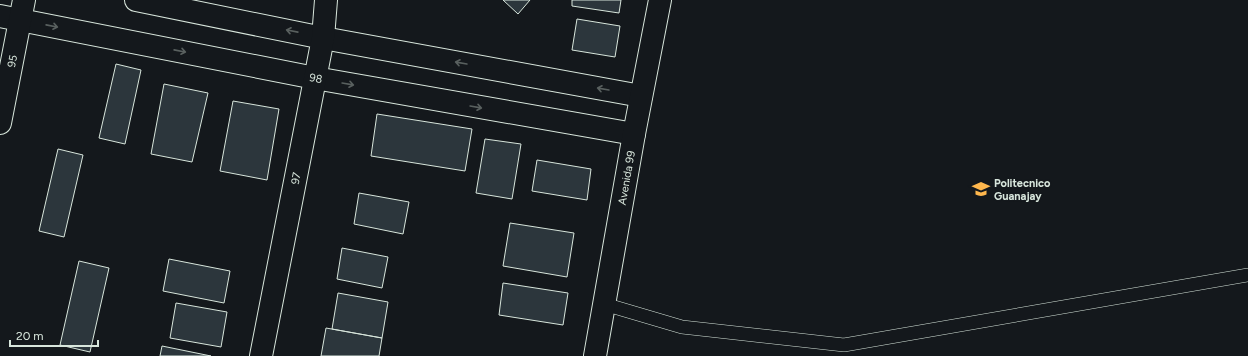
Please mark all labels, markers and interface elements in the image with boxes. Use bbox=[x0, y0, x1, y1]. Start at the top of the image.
one-way arrow bbox=[45, 22, 58, 30]
one-way arrow bbox=[286, 27, 299, 35]
one-way arrow bbox=[173, 47, 186, 55]
street label: 95 bbox=[4, 54, 20, 69]
one-way arrow bbox=[455, 59, 468, 67]
street label: 98 bbox=[308, 71, 324, 86]
one-way arrow bbox=[342, 80, 355, 88]
one-way arrow bbox=[596, 85, 609, 93]
one-way arrow bbox=[469, 103, 482, 111]
street label: Avenida 99 bbox=[615, 150, 637, 206]
street label: 97 bbox=[288, 171, 303, 186]
place label: Politecnico Guanajay bbox=[994, 177, 1051, 203]
school or university icon: Politecnico Guanajay bbox=[971, 179, 991, 199]
scale bar bbox=[10, 322, 98, 348]
text: 20 m bbox=[16, 329, 44, 343]

